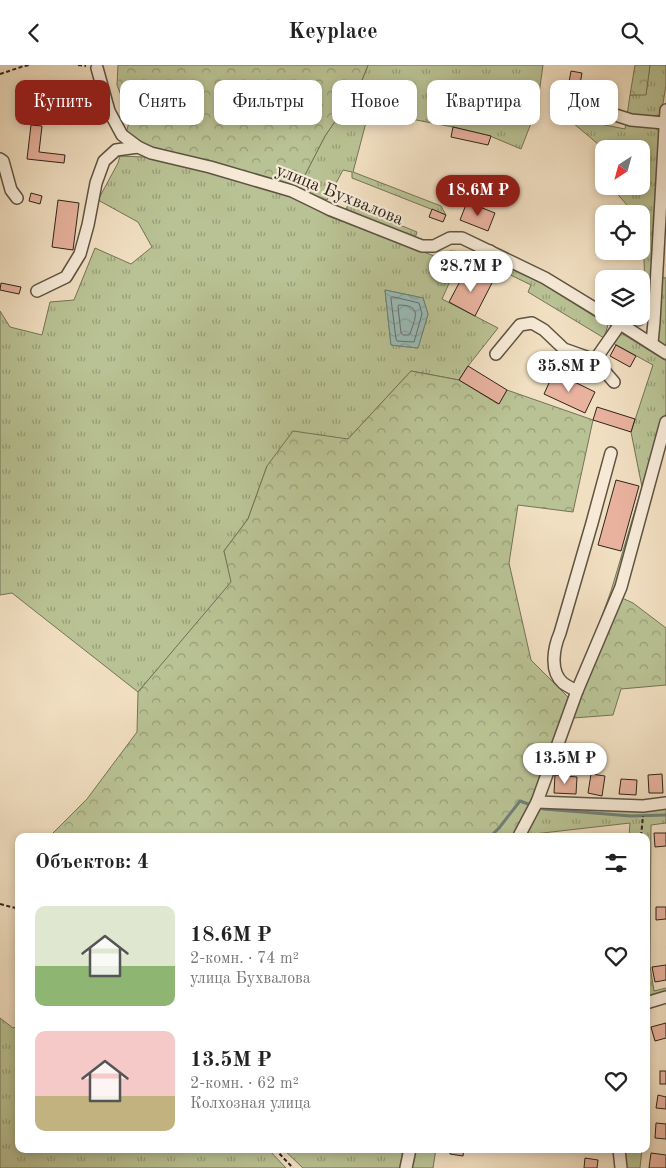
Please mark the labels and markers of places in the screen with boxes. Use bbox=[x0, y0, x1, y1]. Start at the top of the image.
pin: 18.6M ₽ bbox=[432, 175, 524, 217]
pin: 28.7M ₽ bbox=[425, 251, 517, 293]
pin: 35.8M ₽ bbox=[523, 351, 615, 393]
pin: 13.5M ₽ bbox=[519, 743, 611, 785]

